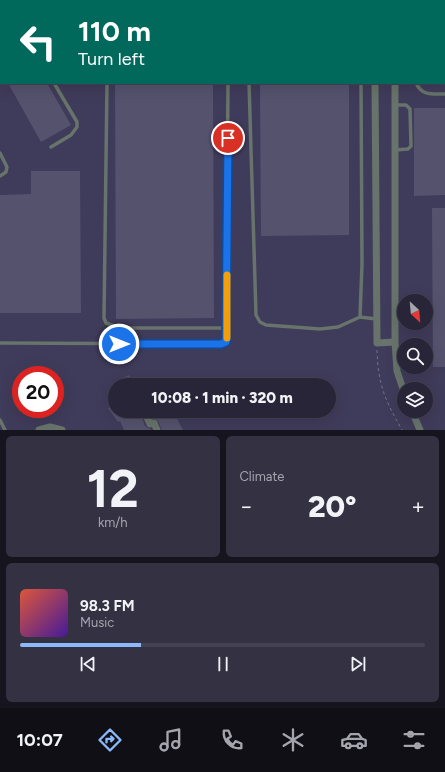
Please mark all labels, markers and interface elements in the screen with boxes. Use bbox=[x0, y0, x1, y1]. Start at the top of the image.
text: 110 m bbox=[78, 14, 151, 48]
icon: left bbox=[12, 16, 64, 68]
text: Turn left bbox=[78, 48, 145, 70]
pin bbox=[211, 121, 245, 155]
icon: arrive bbox=[217, 127, 239, 149]
north arrow bbox=[397, 294, 433, 330]
map controls bbox=[397, 294, 433, 418]
position arrow bbox=[98, 323, 140, 365]
button: search bbox=[397, 338, 433, 374]
speed limit sign: 20 bbox=[12, 366, 64, 418]
button: layers bbox=[397, 382, 433, 418]
text: 10:08 · 1 min · 320 m bbox=[151, 389, 293, 407]
text: 12 bbox=[87, 458, 139, 520]
text: Climate bbox=[240, 469, 284, 484]
text: 20° bbox=[308, 488, 357, 525]
text: − bbox=[240, 493, 253, 520]
text: + bbox=[411, 493, 425, 520]
text: km/h bbox=[98, 515, 128, 530]
text: 98.3 FM bbox=[80, 597, 135, 615]
text: Music bbox=[80, 615, 114, 630]
icon: previous bbox=[77, 653, 99, 675]
icon: pause bbox=[212, 653, 234, 675]
icon: next bbox=[347, 653, 369, 675]
icon: directions bbox=[96, 726, 124, 754]
icon: music bbox=[157, 726, 185, 754]
icon: phone bbox=[218, 726, 246, 754]
icon: climate bbox=[279, 726, 307, 754]
icon: car bbox=[340, 726, 368, 754]
icon: filters bbox=[400, 726, 428, 754]
text: 10:07 bbox=[16, 729, 63, 751]

